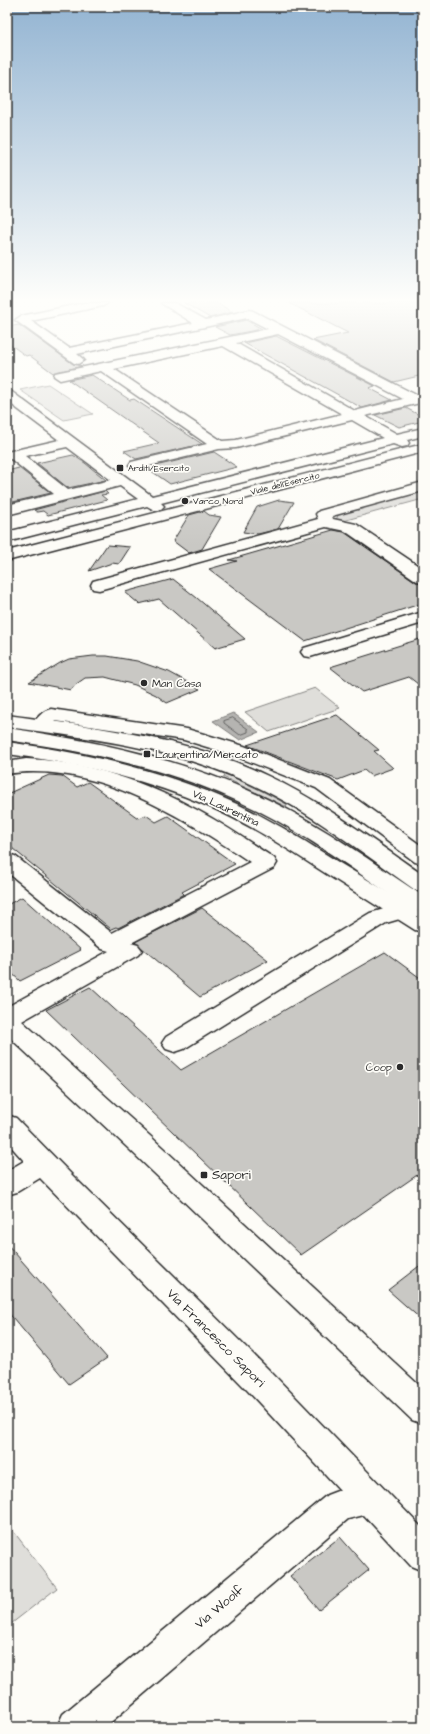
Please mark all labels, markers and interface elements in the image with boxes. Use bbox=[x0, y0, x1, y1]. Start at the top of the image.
place label: Arditi/Esercito bbox=[128, 462, 189, 475]
marker: Arditi/Esercito bbox=[115, 463, 125, 473]
street label: Viale dell'Esercito bbox=[249, 469, 321, 499]
place label: Varco Nord bbox=[193, 495, 243, 508]
marker: Varco Nord bbox=[180, 496, 190, 506]
place label: Man Casa bbox=[152, 676, 202, 691]
marker: Man Casa bbox=[139, 678, 149, 688]
place label: Laurentina/Mercato bbox=[155, 747, 259, 762]
marker: Laurentina/Mercato bbox=[142, 749, 152, 759]
street label: Via Laurentina bbox=[190, 786, 262, 830]
place label: Coop bbox=[366, 1060, 392, 1075]
marker: Coop bbox=[395, 1062, 405, 1072]
place label: Sapori bbox=[212, 1166, 251, 1184]
marker: Sapori bbox=[199, 1170, 209, 1180]
street label: Via Francesco Sapori bbox=[163, 1285, 269, 1391]
street label: Via Woolf bbox=[191, 1581, 247, 1633]

